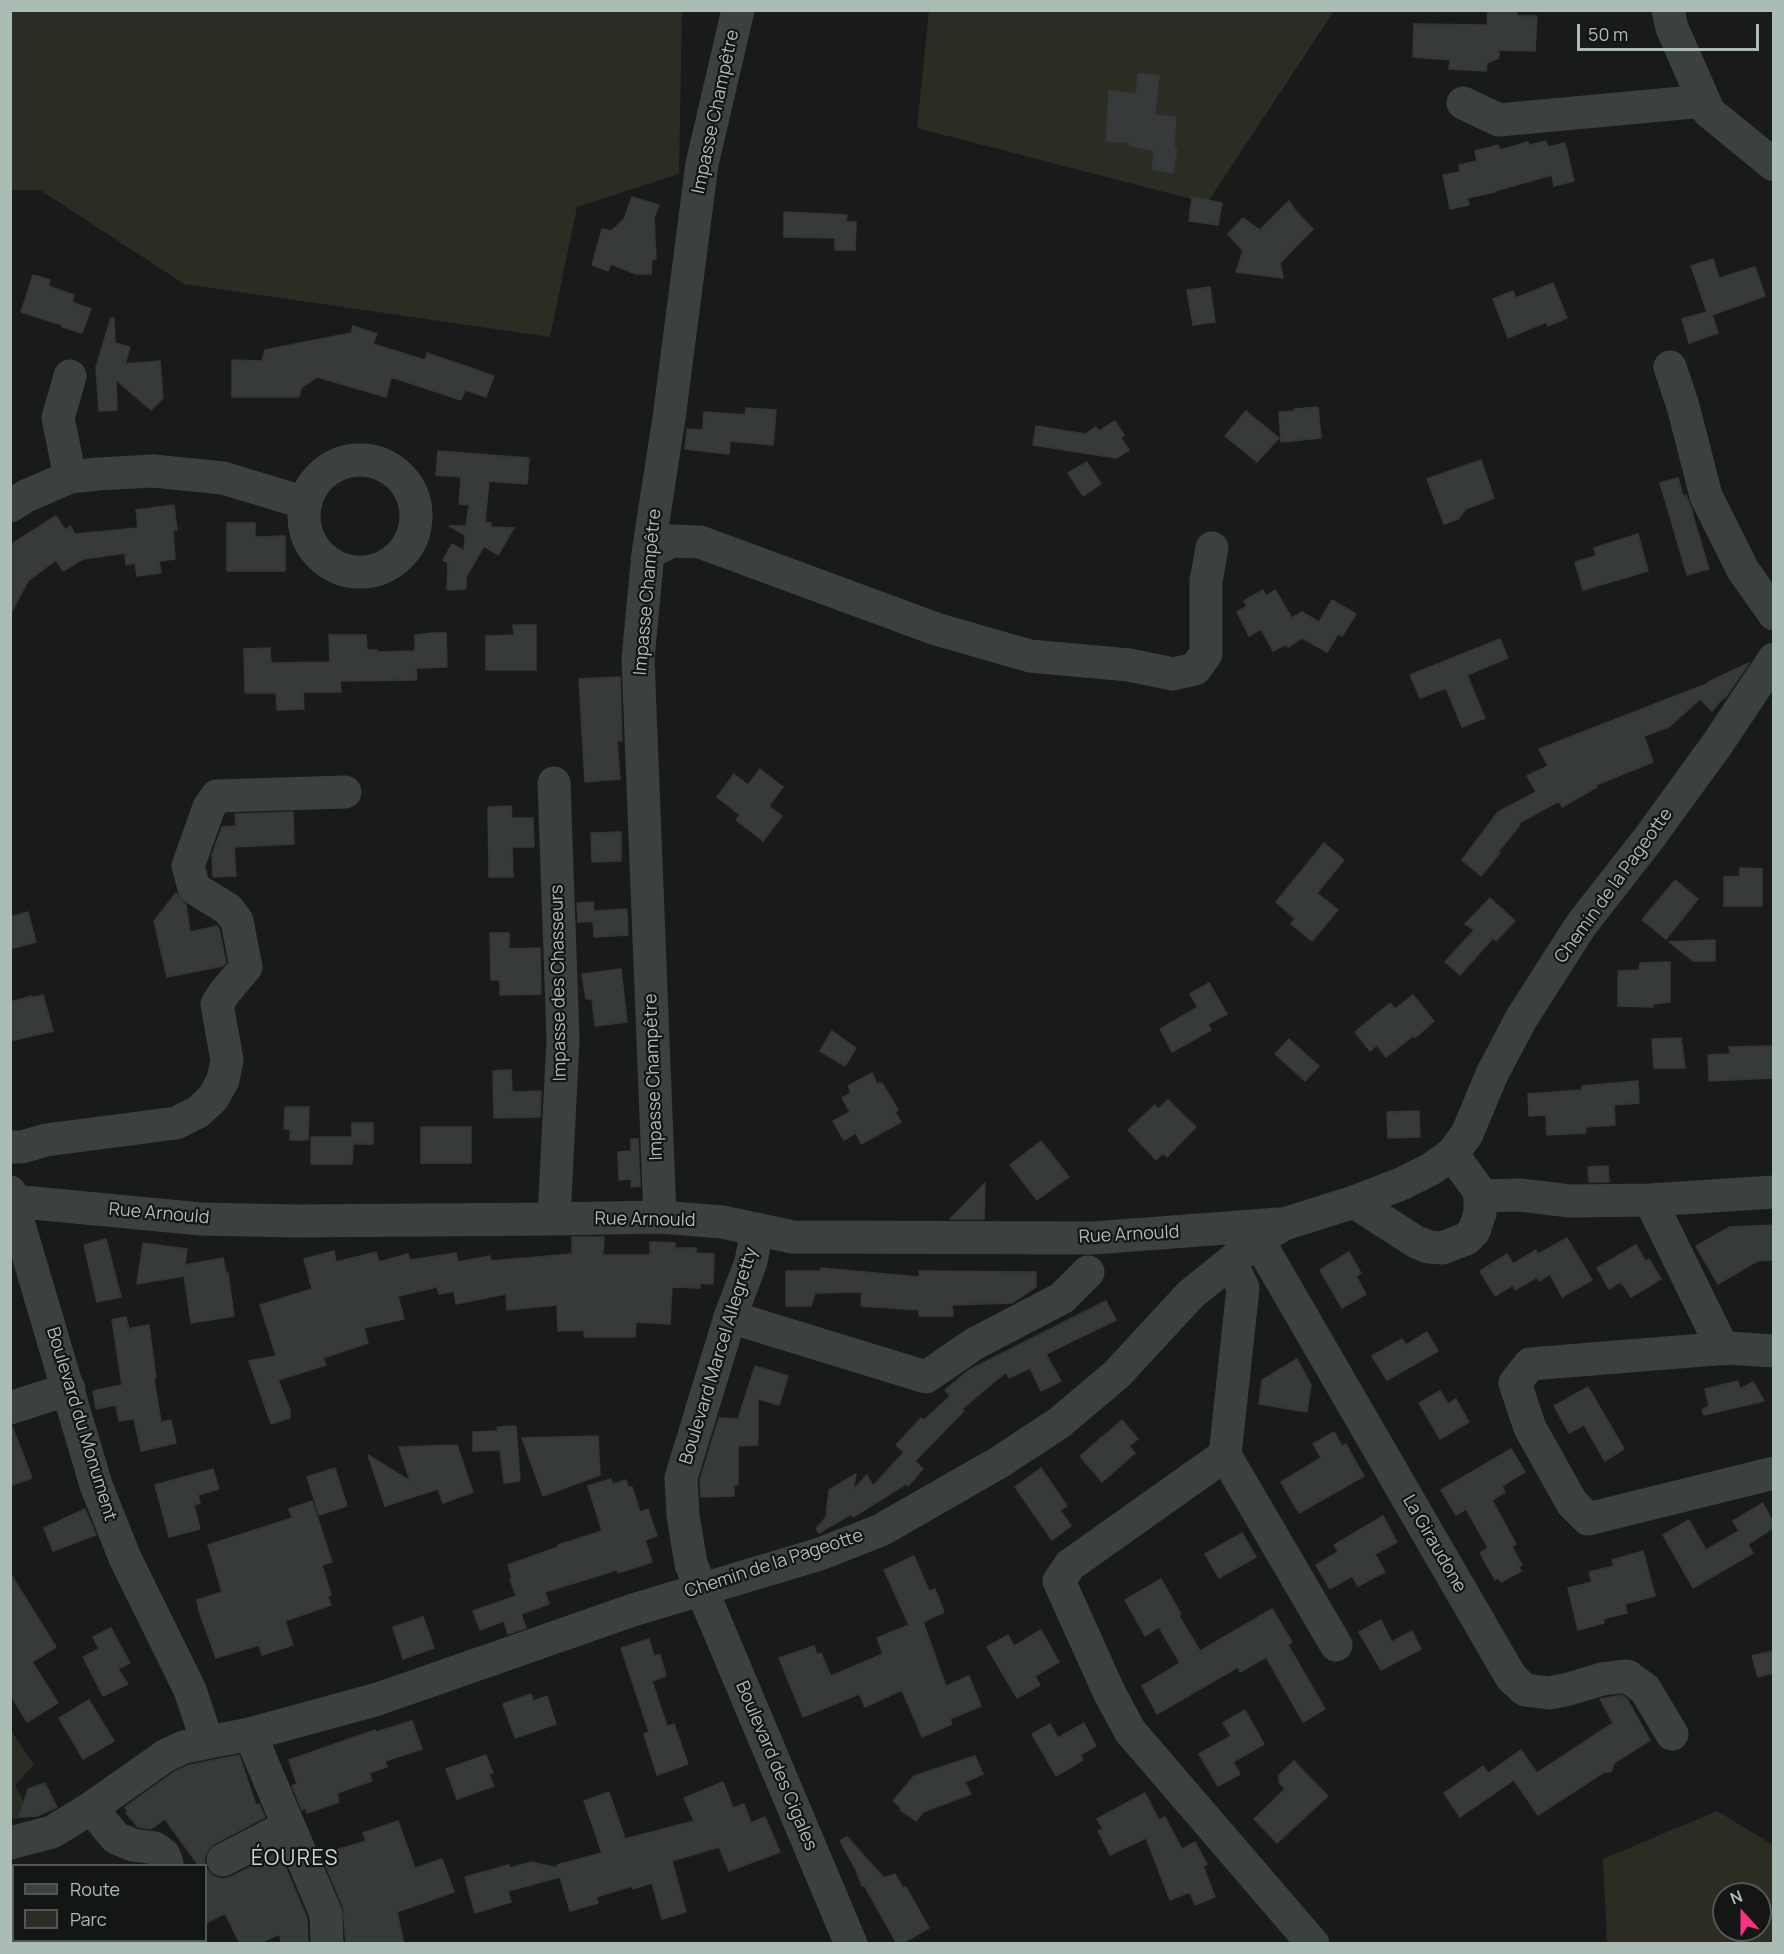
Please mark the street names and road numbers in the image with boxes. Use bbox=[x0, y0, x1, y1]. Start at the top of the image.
street label: Impasse Champêtre bbox=[688, 28, 744, 196]
street label: Impasse Champêtre bbox=[630, 508, 666, 676]
street label: Chemin de la Pageotte bbox=[1551, 804, 1677, 968]
street label: Impasse des Chasseurs bbox=[546, 885, 572, 1081]
street label: Impasse Champêtre bbox=[640, 993, 668, 1161]
street label: Rue Arnould bbox=[108, 1199, 210, 1229]
street label: Rue Arnould bbox=[594, 1208, 696, 1232]
street label: Rue Arnould bbox=[1078, 1222, 1180, 1248]
street label: Boulevard Marcel Allegretty bbox=[676, 1245, 762, 1467]
street label: Boulevard du Monument bbox=[41, 1325, 121, 1523]
street label: La Giraudone bbox=[1397, 1491, 1471, 1597]
street label: Chemin de la Pageotte bbox=[682, 1525, 866, 1603]
street label: Boulevard des Cigales bbox=[730, 1678, 822, 1854]

